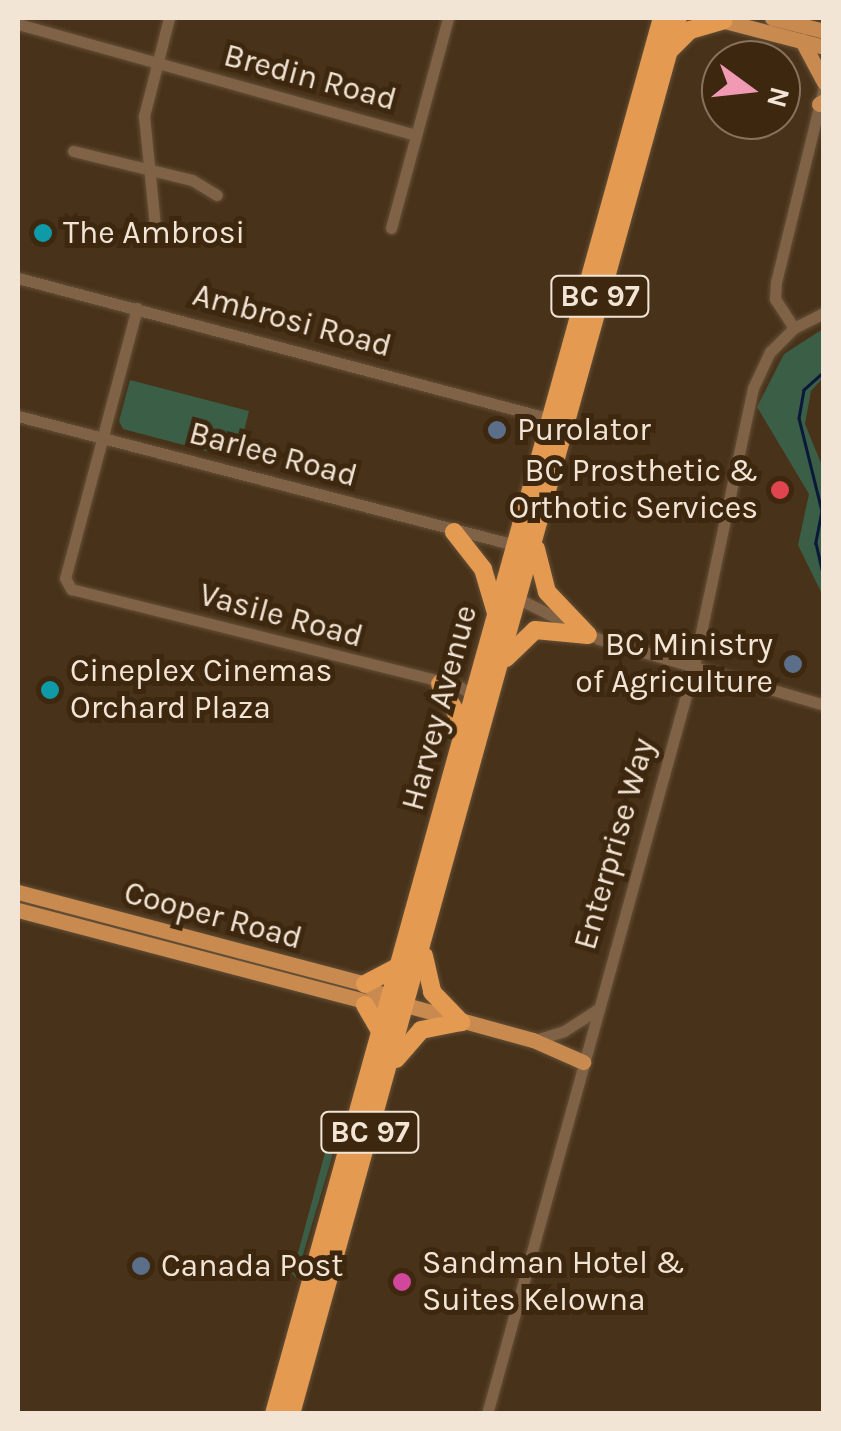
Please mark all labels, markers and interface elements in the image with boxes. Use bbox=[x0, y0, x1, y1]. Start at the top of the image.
street label: Bredin Road bbox=[220, 37, 400, 119]
north arrow bbox=[701, 40, 801, 140]
text: N bbox=[760, 83, 797, 111]
place label: The Ambrosi bbox=[63, 214, 245, 252]
marker: The Ambrosi bbox=[32, 222, 54, 244]
road number: BC 97 bbox=[550, 271, 650, 321]
street label: Ambrosi Road bbox=[189, 276, 395, 366]
place label: Purolator bbox=[517, 411, 651, 449]
street label: Barlee Road bbox=[185, 414, 361, 496]
marker: Purolator bbox=[486, 419, 508, 441]
place label: BC Prosthetic & Orthotic Services bbox=[509, 453, 758, 528]
marker: BC Prosthetic & Orthotic Services bbox=[767, 477, 793, 503]
street label: Vasile Road bbox=[195, 576, 367, 656]
street label: Harvey Avenue bbox=[394, 601, 486, 815]
place label: BC Ministry of Agriculture bbox=[575, 627, 773, 702]
place label: Cineplex Cinemas Orchard Plaza bbox=[70, 653, 332, 728]
marker: BC Ministry of Agriculture bbox=[782, 653, 804, 675]
marker: Cineplex Cinemas Orchard Plaza bbox=[39, 679, 61, 701]
street label: Enterprise Way bbox=[566, 734, 664, 954]
street label: Cooper Road bbox=[120, 874, 306, 958]
road number: BC 97 bbox=[320, 1107, 420, 1157]
place label: Sandman Hotel & Suites Kelowna bbox=[422, 1245, 685, 1320]
place label: Canada Post bbox=[161, 1247, 343, 1285]
marker: Canada Post bbox=[130, 1255, 152, 1277]
marker: Sandman Hotel & Suites Kelowna bbox=[391, 1271, 413, 1293]

